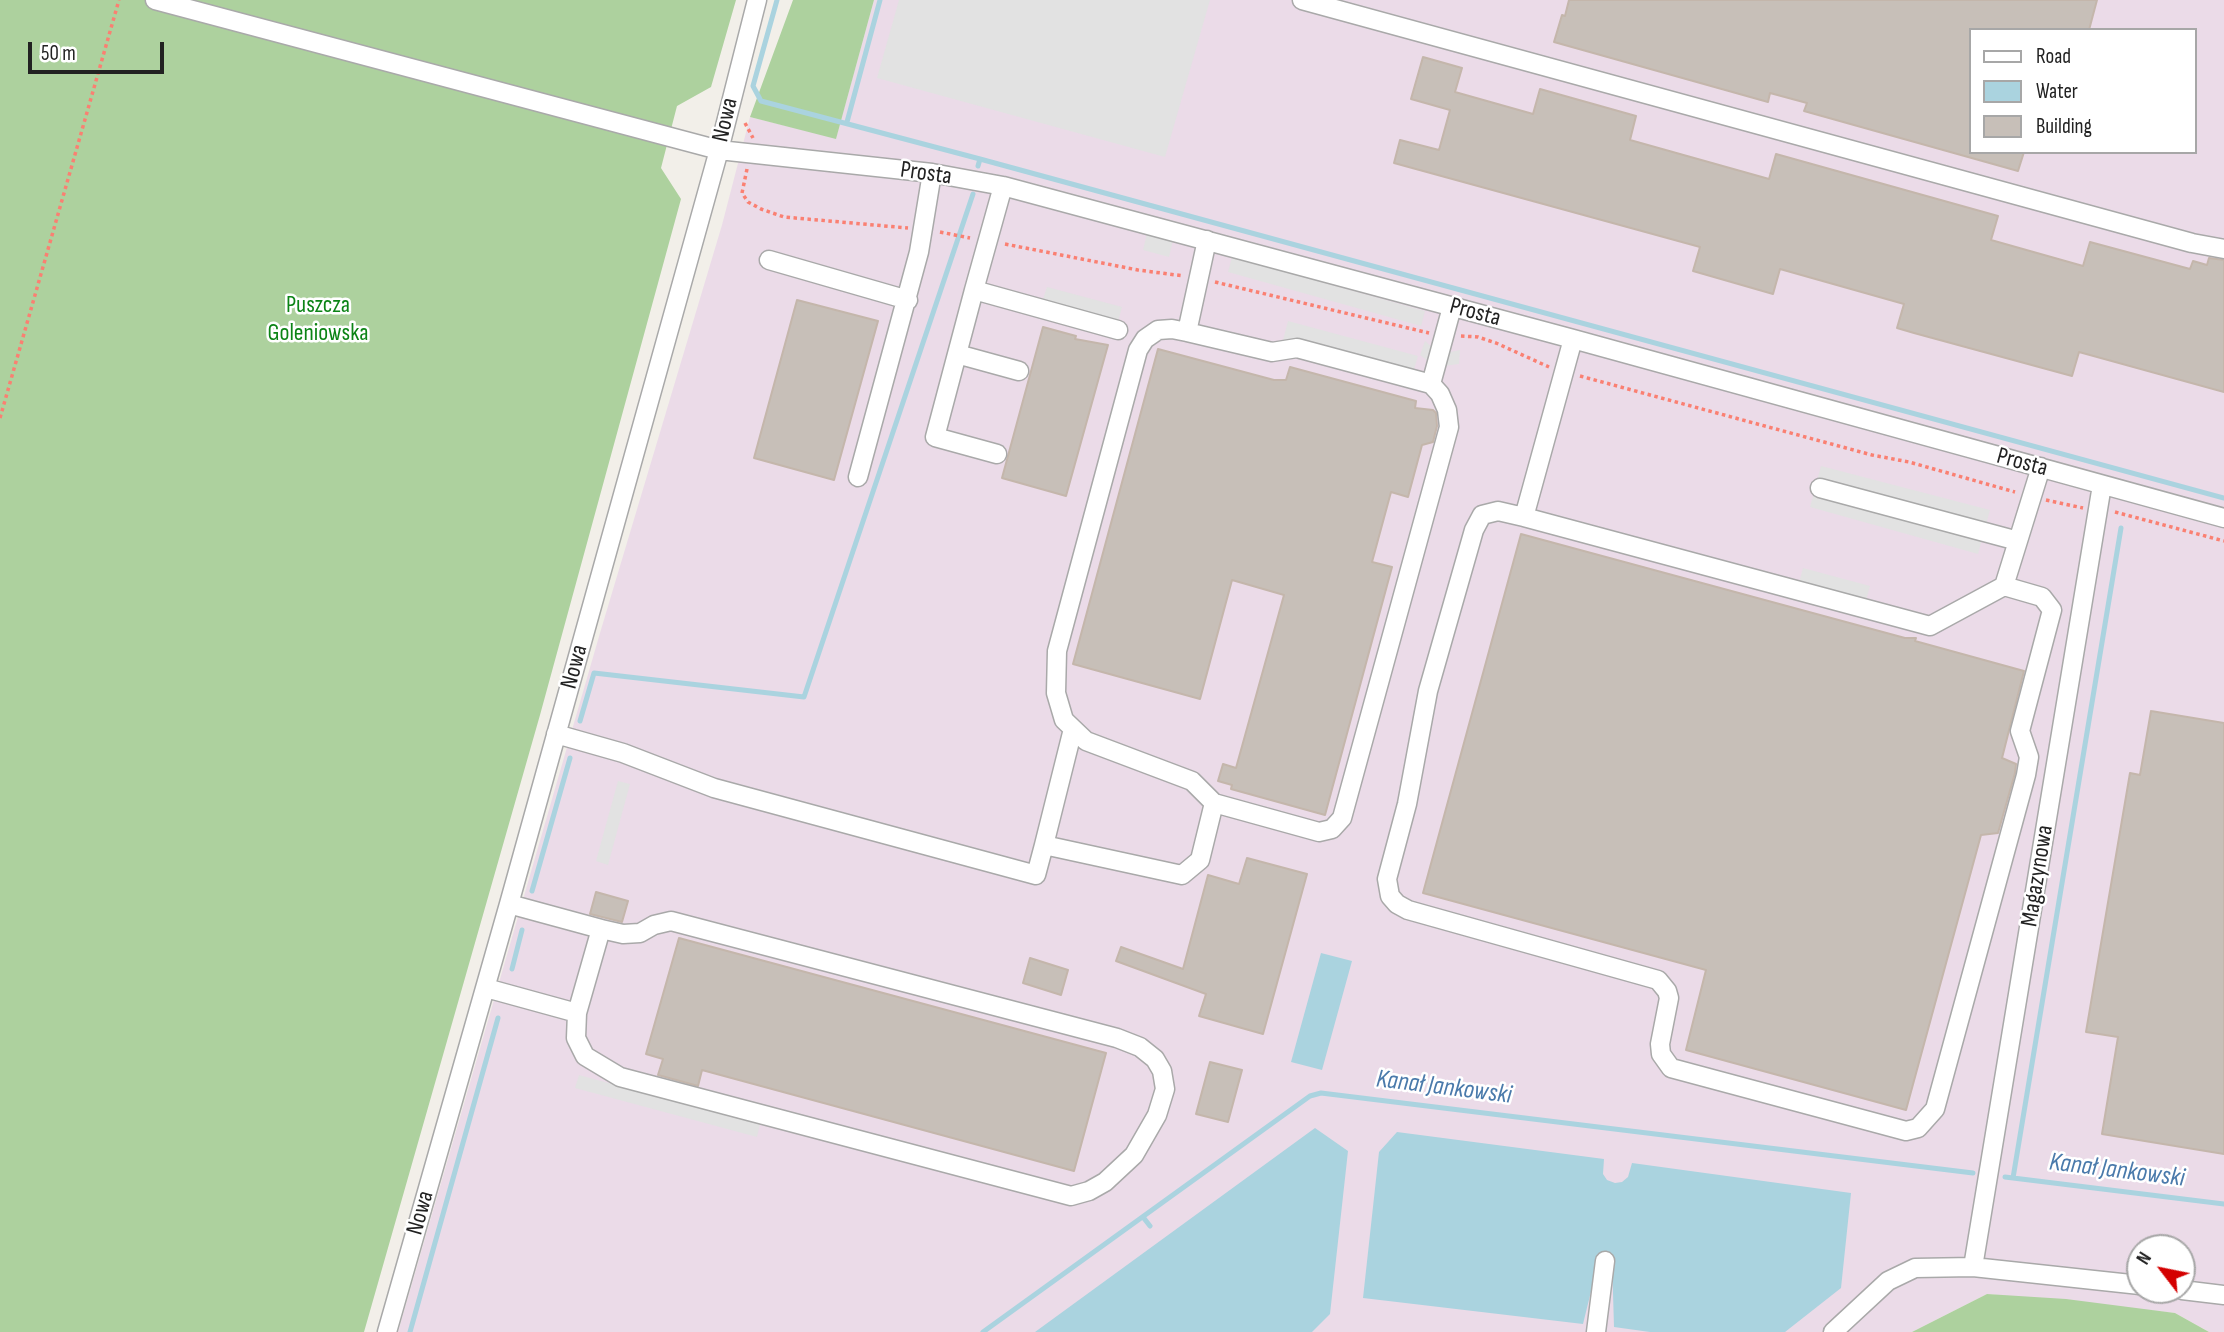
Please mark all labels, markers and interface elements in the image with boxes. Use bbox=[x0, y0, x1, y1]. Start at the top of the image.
scale bar bbox=[32, 28, 168, 72]
legend bbox=[1968, 28, 2196, 154]
text: 50 m bbox=[41, 41, 76, 66]
text: Road bbox=[2036, 44, 2071, 69]
text: Water bbox=[2036, 79, 2078, 104]
street label: Nowa bbox=[707, 95, 745, 145]
text: Building bbox=[2036, 114, 2092, 139]
street label: Prosta bbox=[898, 156, 954, 192]
park label: Puszcza Goleniowska bbox=[267, 292, 369, 348]
street label: Prosta bbox=[1446, 292, 1504, 334]
street label: Prosta bbox=[1993, 442, 2051, 484]
street label: Nowa bbox=[555, 642, 595, 692]
street label: Magazynowa bbox=[2016, 823, 2060, 929]
water label: Kanał Jankowski bbox=[1374, 1064, 1514, 1112]
water label: Kanał Jankowski bbox=[2047, 1147, 2187, 1195]
street label: Nowa bbox=[401, 1188, 441, 1238]
north arrow bbox=[2126, 1234, 2196, 1304]
text: N bbox=[2132, 1248, 2157, 1269]

